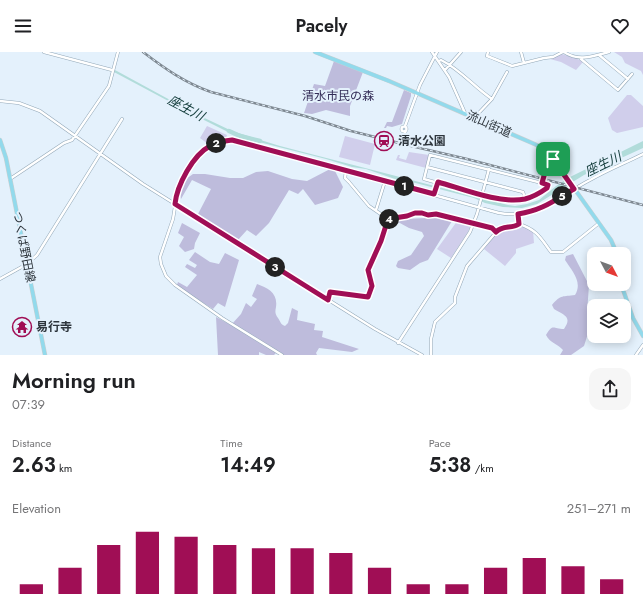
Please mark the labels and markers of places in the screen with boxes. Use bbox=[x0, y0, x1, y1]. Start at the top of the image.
station icon: 清水公園 bbox=[373, 130, 395, 152]
place label: 清水公園 bbox=[398, 132, 446, 150]
pin: 2 bbox=[206, 133, 226, 153]
pin bbox=[536, 142, 570, 176]
pin: 1 bbox=[394, 176, 414, 196]
pin: 5 bbox=[552, 186, 572, 206]
pin: 4 bbox=[379, 209, 399, 229]
pin: 3 bbox=[265, 257, 285, 277]
temple icon: 易行寺 bbox=[11, 316, 33, 338]
place label: 易行寺 bbox=[36, 318, 72, 336]

